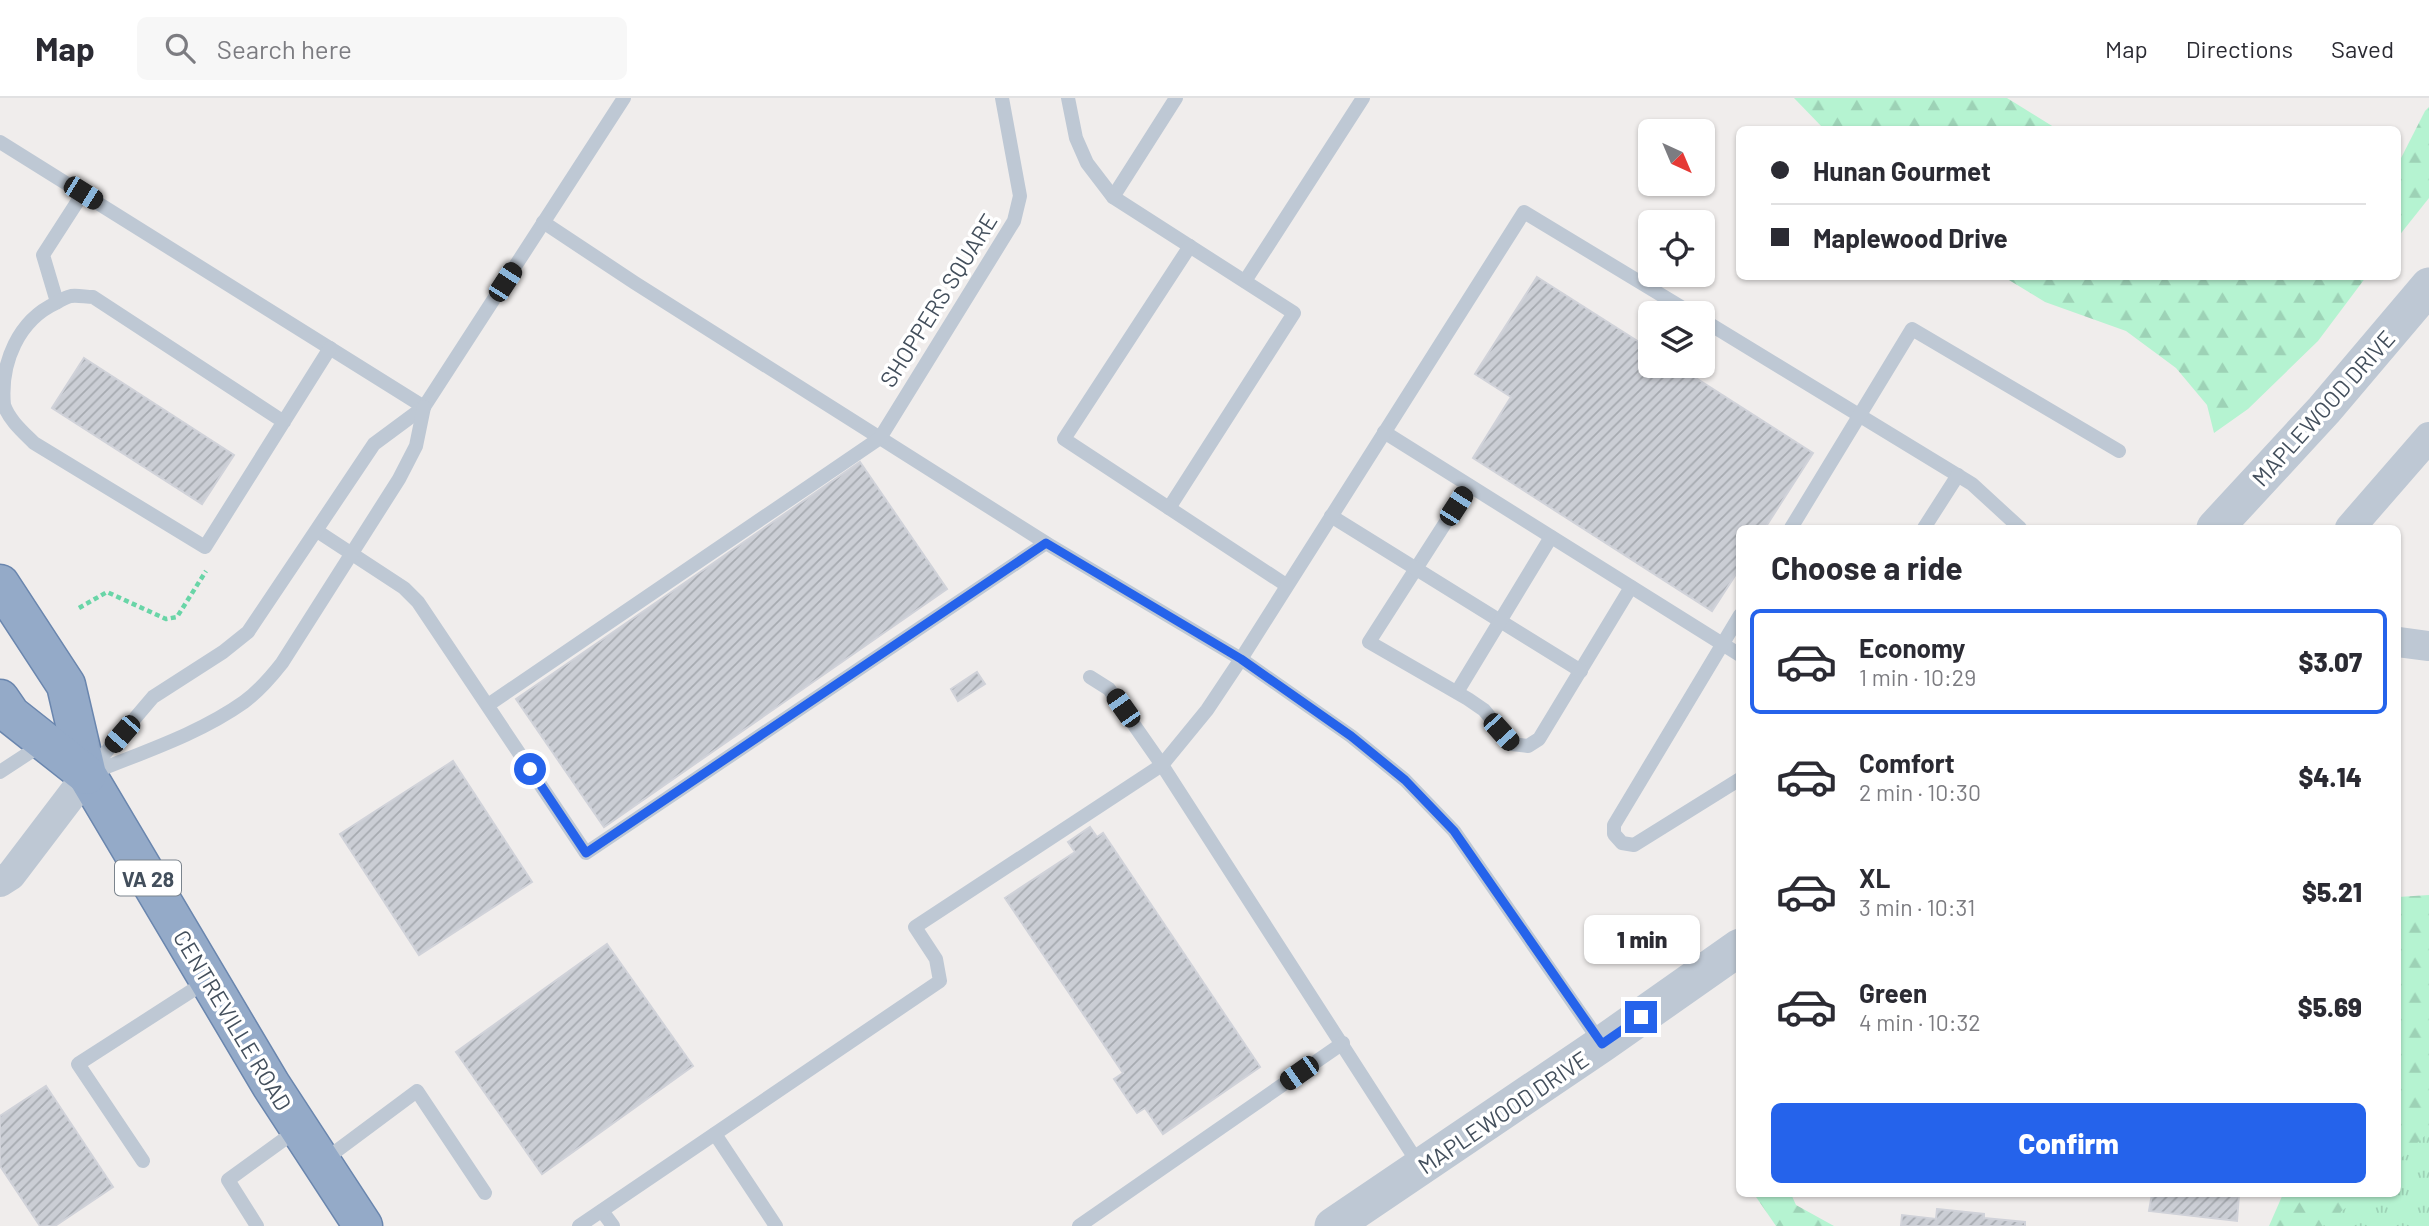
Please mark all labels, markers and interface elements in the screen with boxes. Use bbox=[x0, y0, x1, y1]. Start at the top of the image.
search box bbox=[137, 17, 627, 80]
text: Map bbox=[35, 28, 95, 68]
icon: search bbox=[161, 29, 199, 67]
text: Search here bbox=[217, 33, 352, 64]
text: Map bbox=[2105, 34, 2148, 63]
text: Directions bbox=[2186, 34, 2293, 63]
text: Saved bbox=[2331, 34, 2394, 63]
north arrow bbox=[1638, 119, 1715, 196]
map controls bbox=[1638, 119, 1715, 378]
text: Hunan Gourmet bbox=[1813, 155, 1991, 186]
car bbox=[60, 173, 107, 213]
street label: SHOPPERS SQUARE bbox=[873, 208, 1003, 392]
button: locate bbox=[1638, 210, 1715, 287]
text: Maplewood Drive bbox=[1813, 222, 2008, 253]
car bbox=[485, 259, 526, 305]
button: layers bbox=[1638, 301, 1715, 378]
street label: MAPLEWOOD DRIVE bbox=[2246, 324, 2400, 492]
car bbox=[1436, 483, 1477, 529]
text: Choose a ride bbox=[1771, 548, 1963, 586]
icon: car bbox=[1775, 630, 1838, 693]
text: Economy bbox=[1859, 632, 1965, 663]
text: $3.07 bbox=[2298, 646, 2362, 677]
text: 1 min · 10:29 bbox=[1859, 663, 1976, 691]
car bbox=[1103, 685, 1144, 731]
car bbox=[1480, 709, 1523, 755]
car bbox=[101, 711, 144, 757]
icon: car bbox=[1775, 745, 1838, 808]
text: Comfort bbox=[1859, 747, 1955, 778]
route start bbox=[514, 753, 546, 785]
text: $4.14 bbox=[2298, 761, 2362, 792]
text: 2 min · 10:30 bbox=[1859, 778, 1981, 806]
road number: VA 28 bbox=[115, 860, 181, 896]
icon: car bbox=[1775, 860, 1838, 923]
text: XL bbox=[1859, 862, 1890, 893]
text: $5.21 bbox=[2302, 876, 2362, 907]
text: 3 min · 10:31 bbox=[1859, 893, 1975, 921]
callout: 1 min bbox=[1583, 916, 1699, 964]
street label: CENTREVILLE ROAD bbox=[168, 925, 298, 1115]
text: 1 min bbox=[1617, 925, 1667, 953]
icon: car bbox=[1775, 975, 1838, 1038]
text: Green bbox=[1859, 977, 1927, 1008]
text: $5.69 bbox=[2298, 991, 2362, 1022]
route end bbox=[1625, 1001, 1657, 1033]
text: 4 min · 10:32 bbox=[1859, 1008, 1981, 1036]
street label: MAPLEWOOD DRIVE bbox=[1412, 1045, 1594, 1179]
car bbox=[1276, 1052, 1323, 1094]
button: Confirm bbox=[1771, 1103, 2366, 1183]

